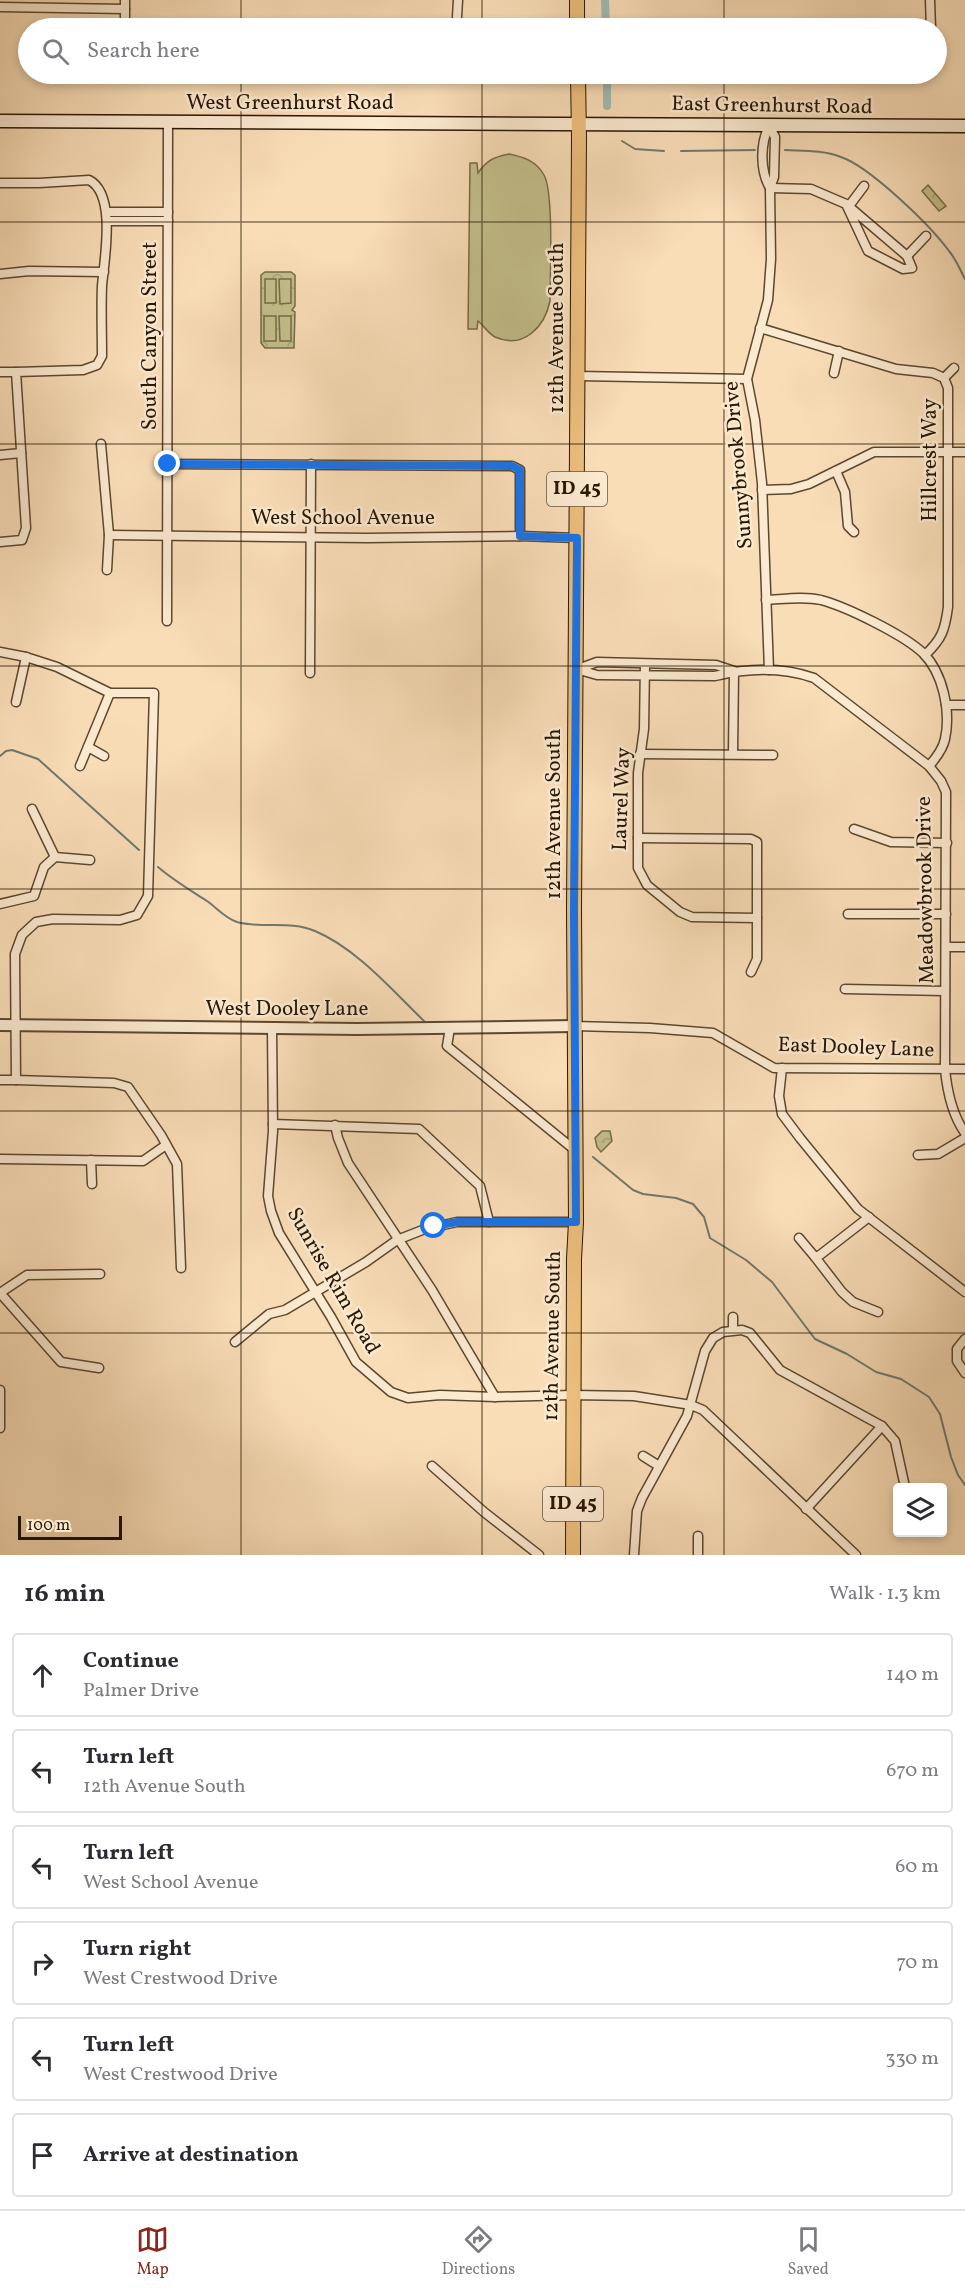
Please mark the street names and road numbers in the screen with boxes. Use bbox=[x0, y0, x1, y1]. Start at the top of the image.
street label: West Greenhurst Road bbox=[186, 89, 394, 118]
street label: East Greenhurst Road bbox=[671, 90, 873, 122]
street label: South Canyon Street bbox=[136, 242, 165, 430]
street label: 12th Avenue South bbox=[543, 243, 572, 413]
street label: Sunnybrook Drive bbox=[717, 380, 761, 550]
street label: Hillcrest Way bbox=[916, 398, 945, 522]
road number: ID 45 bbox=[547, 472, 607, 506]
street label: West School Avenue bbox=[251, 504, 435, 533]
street label: 12th Avenue South bbox=[540, 729, 569, 899]
street label: Laurel Way bbox=[606, 746, 638, 851]
street label: Meadowbrook Drive bbox=[910, 796, 942, 984]
street label: West Dooley Lane bbox=[205, 995, 369, 1024]
street label: East Dooley Lane bbox=[777, 1031, 935, 1065]
street label: Sunrise Rim Road bbox=[279, 1202, 387, 1360]
street label: 12th Avenue South bbox=[537, 1250, 569, 1422]
road number: ID 45 bbox=[543, 1487, 603, 1521]

